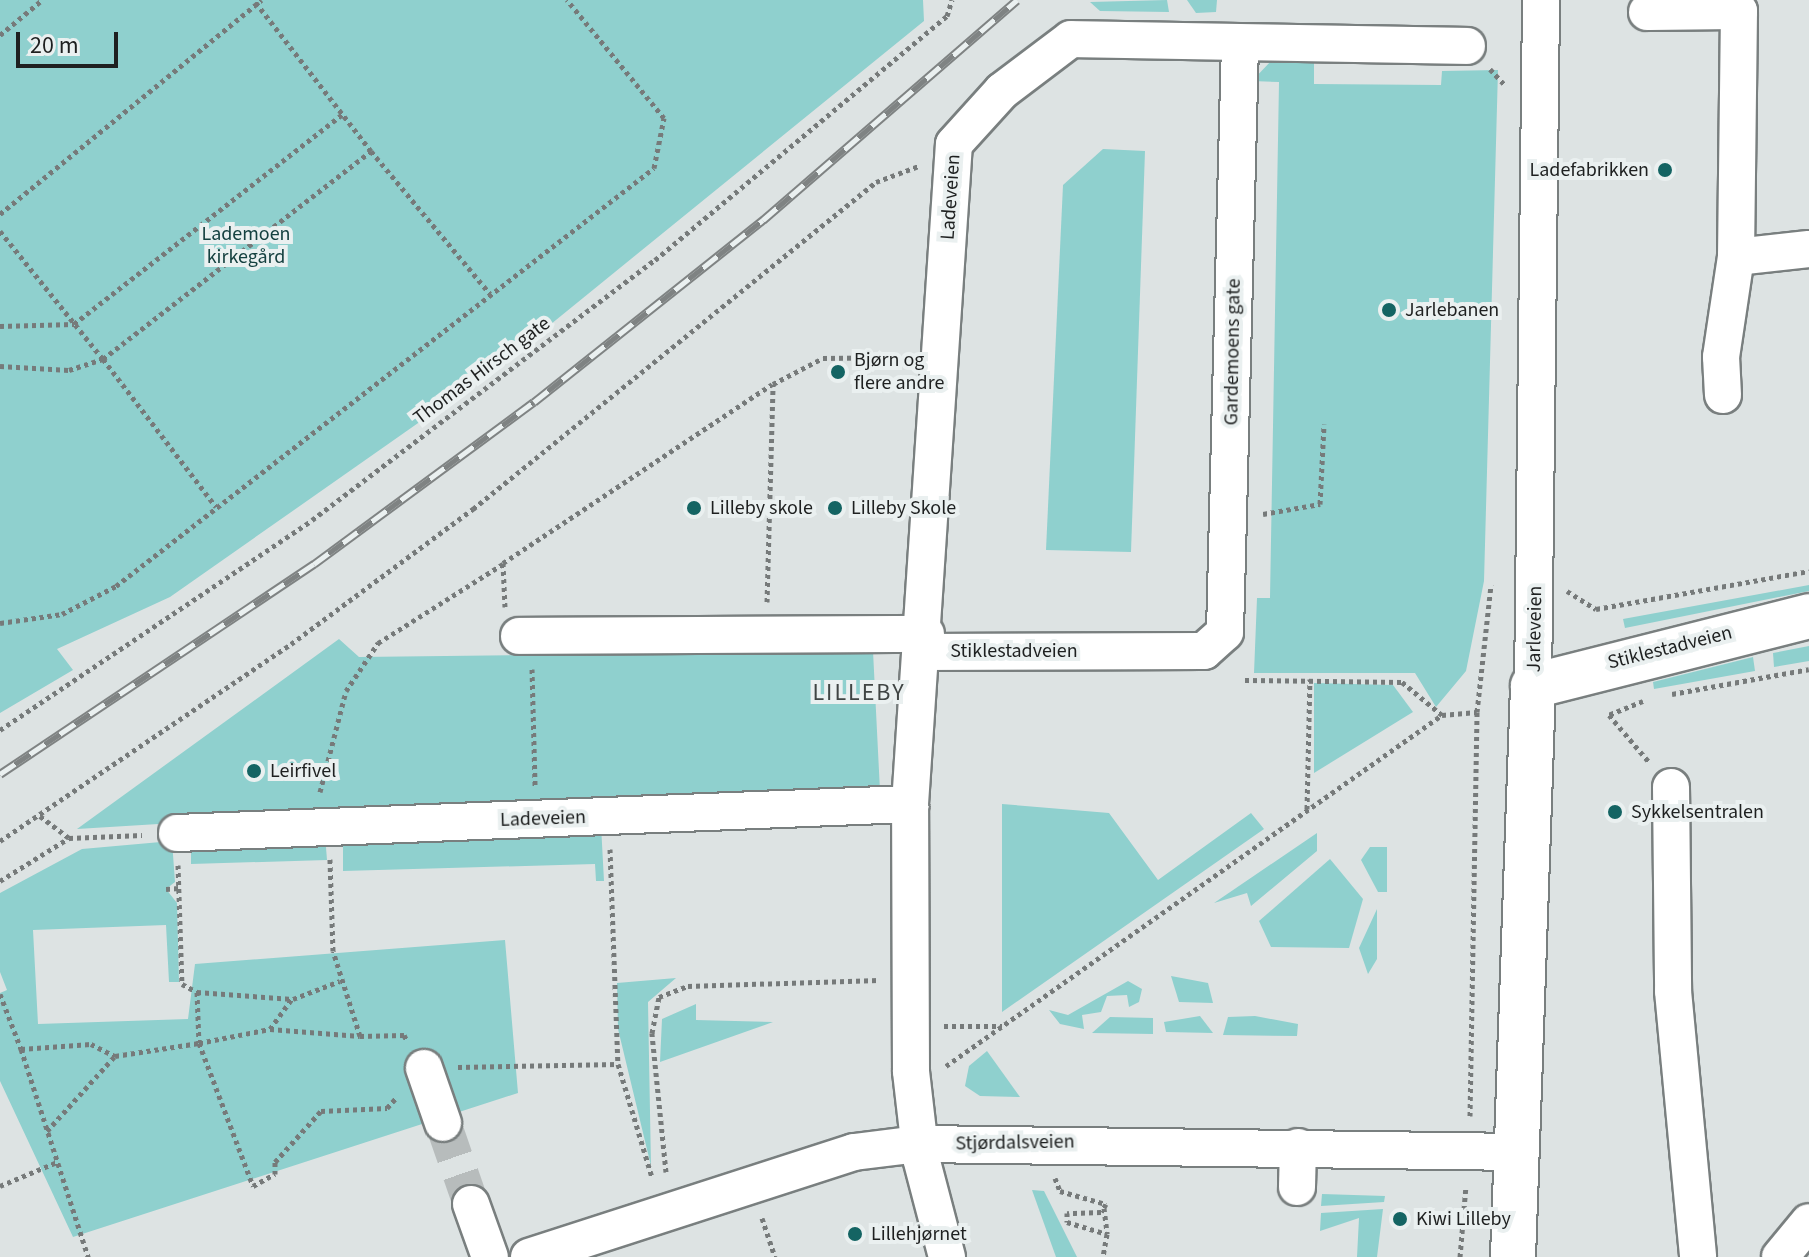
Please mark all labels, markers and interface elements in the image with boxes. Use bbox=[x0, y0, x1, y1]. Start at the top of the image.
scale bar bbox=[20, 16, 122, 66]
text: 20 m bbox=[30, 28, 79, 63]
street label: Ladeveien bbox=[936, 153, 966, 241]
place label: Ladefabrikken bbox=[1529, 158, 1649, 182]
marker: Ladefabrikken bbox=[1656, 161, 1674, 179]
park label: Lademoen kirkegård bbox=[201, 222, 291, 269]
street label: Gardemoens gate bbox=[1220, 278, 1246, 426]
place label: Jarlebanen bbox=[1405, 298, 1499, 322]
marker: Jarlebanen bbox=[1380, 301, 1398, 319]
street label: Thomas Hirsch gate bbox=[409, 312, 555, 430]
place label: Bjørn og flere andre bbox=[854, 348, 944, 395]
marker: Bjørn og flere andre bbox=[829, 363, 847, 381]
place label: Lilleby skole bbox=[710, 496, 813, 520]
place label: Lilleby Skole bbox=[851, 496, 956, 520]
marker: Lilleby skole bbox=[685, 499, 703, 517]
marker: Lilleby Skole bbox=[826, 499, 844, 517]
street label: Jarleveien bbox=[1522, 585, 1548, 673]
street label: Stiklestadveien bbox=[1605, 621, 1735, 675]
street label: Stiklestadveien bbox=[950, 639, 1078, 663]
district label: LILLEBY bbox=[812, 679, 906, 707]
place label: Leirfivel bbox=[270, 759, 336, 783]
marker: Leirfivel bbox=[245, 762, 263, 780]
place label: Sykkelsentralen bbox=[1631, 800, 1764, 824]
marker: Sykkelsentralen bbox=[1606, 803, 1624, 821]
street label: Ladeveien bbox=[500, 806, 586, 832]
street label: Stjørdalsveien bbox=[955, 1130, 1075, 1156]
place label: Kiwi Lilleby bbox=[1416, 1207, 1511, 1231]
marker: Kiwi Lilleby bbox=[1391, 1210, 1409, 1228]
place label: Lillehjørnet bbox=[871, 1222, 967, 1246]
marker: Lillehjørnet bbox=[846, 1225, 864, 1243]

